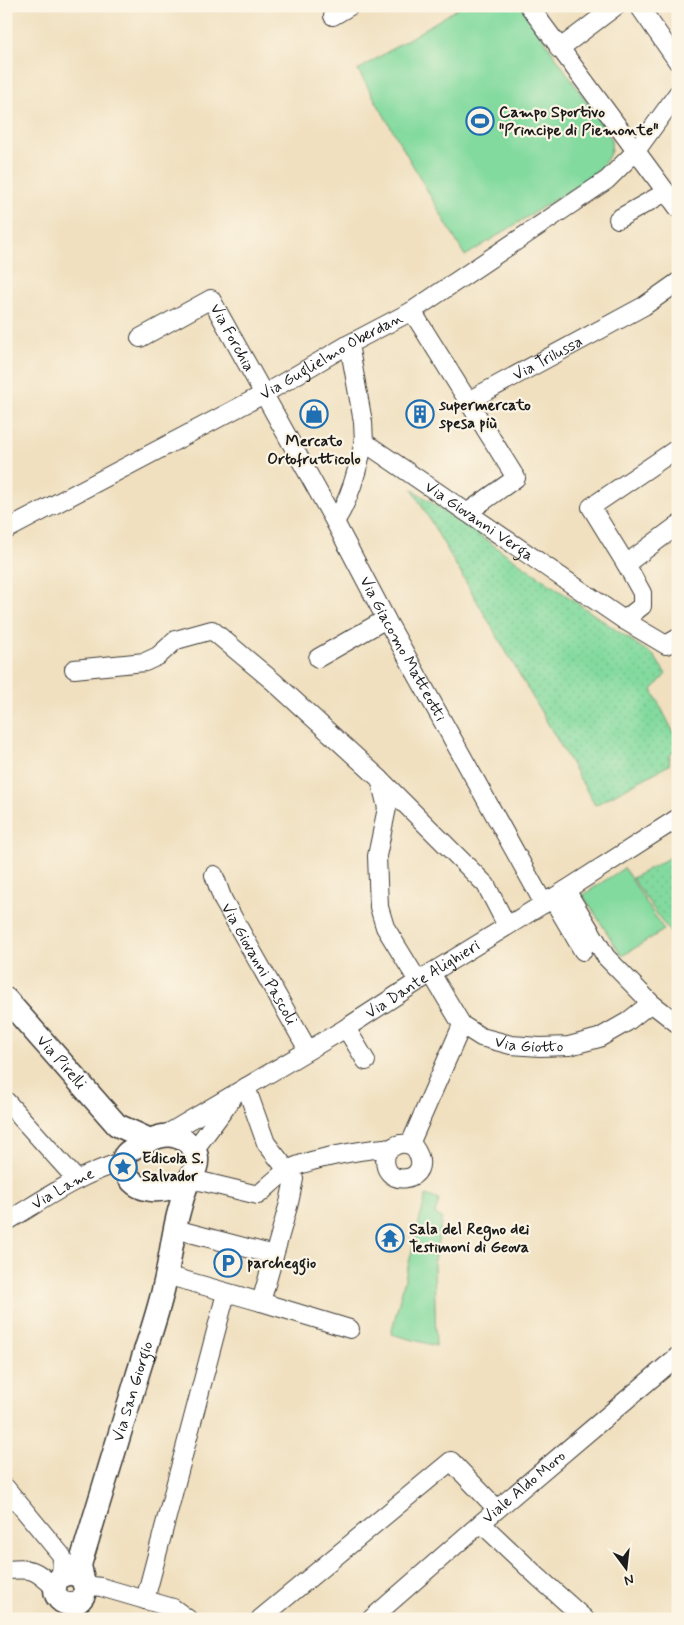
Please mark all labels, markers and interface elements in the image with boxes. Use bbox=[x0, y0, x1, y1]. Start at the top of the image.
place label: Campo Sportivo "Principe di Piemonte" bbox=[499, 102, 658, 141]
sports icon: Campo Sportivo "Principe di Piemonte" bbox=[465, 106, 495, 136]
street label: Via Forchia bbox=[205, 300, 260, 375]
street label: Via Guglielmo Oberdan bbox=[256, 307, 407, 405]
street label: Via Trilussa bbox=[509, 331, 586, 385]
place label: supermercato spesa più bbox=[438, 395, 531, 434]
shop icon: Mercato Ortofrutticolo bbox=[299, 399, 329, 429]
building icon: supermercato spesa più bbox=[405, 399, 435, 429]
place label: Mercato Ortofrutticolo bbox=[267, 431, 361, 470]
street label: Via Giovanni Verga bbox=[421, 476, 538, 566]
street label: Via Giacomo Matteotti bbox=[355, 573, 451, 725]
street label: Via Giovanni Pascoli bbox=[216, 899, 302, 1029]
street label: Via Dante Alighieri bbox=[361, 935, 484, 1023]
street label: Via Pirelli bbox=[32, 1030, 91, 1094]
street label: Via Giotto bbox=[492, 1031, 564, 1058]
place label: Edicola S. Salvador bbox=[142, 1148, 204, 1187]
place icon: Edicola S. Salvador bbox=[108, 1152, 138, 1182]
street label: Via Lame bbox=[27, 1163, 98, 1214]
place label: Sala del Regno dei Testimoni di Geova bbox=[409, 1219, 529, 1258]
temple icon: Sala del Regno dei Testimoni di Geova bbox=[375, 1223, 405, 1253]
parking icon: parcheggio bbox=[213, 1248, 243, 1278]
place label: parcheggio bbox=[247, 1253, 316, 1276]
street label: Via San Giorgio bbox=[108, 1338, 158, 1444]
street label: Viale Aldo Moro bbox=[478, 1445, 570, 1528]
north arrow bbox=[602, 1542, 652, 1592]
text: N bbox=[622, 1570, 636, 1589]

